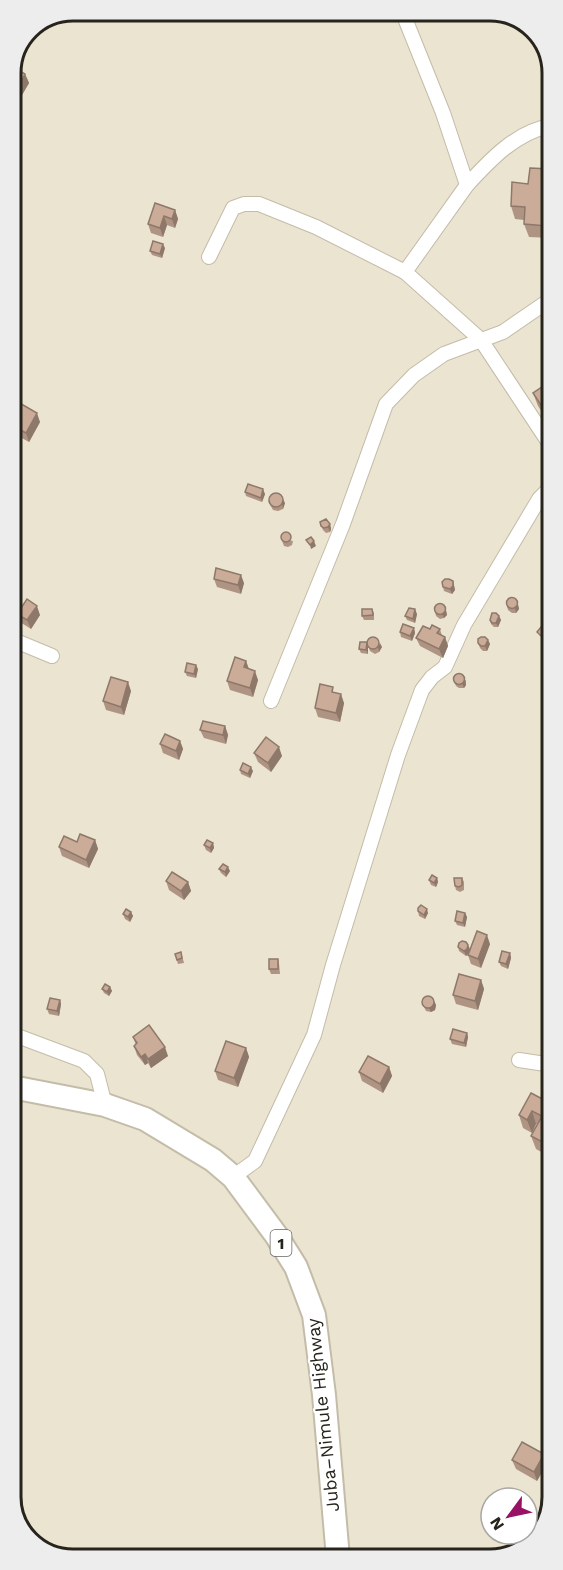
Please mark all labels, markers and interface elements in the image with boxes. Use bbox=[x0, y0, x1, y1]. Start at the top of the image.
road number: 1 bbox=[270, 1230, 292, 1256]
street label: Juba–Nimule Highway bbox=[302, 1316, 343, 1513]
north arrow bbox=[479, 1486, 539, 1546]
text: N bbox=[486, 1514, 508, 1534]

